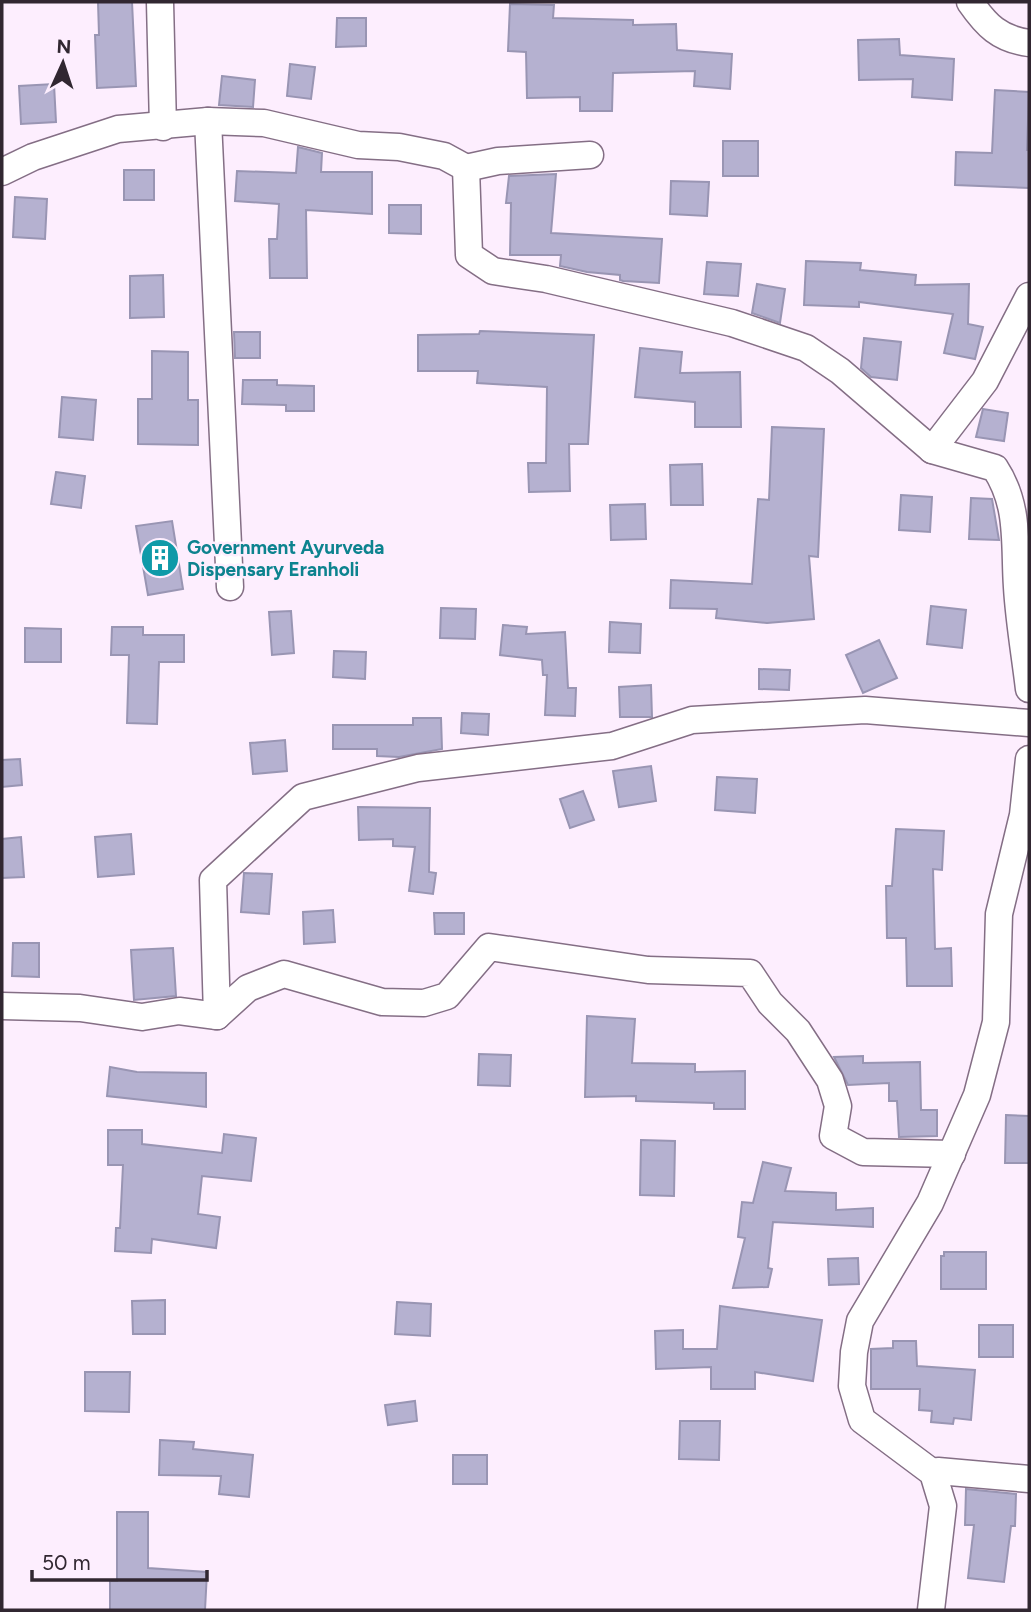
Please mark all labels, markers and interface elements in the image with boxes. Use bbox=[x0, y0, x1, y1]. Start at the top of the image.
north arrow bbox=[28, 28, 98, 98]
text: N bbox=[56, 35, 72, 58]
place label: Government Ayurveda Dispensary Eranholi bbox=[187, 536, 385, 581]
building icon: Government Ayurveda Dispensary Eranholi bbox=[139, 537, 181, 579]
scale bar bbox=[32, 1538, 206, 1582]
text: 50 m bbox=[42, 1550, 91, 1575]

